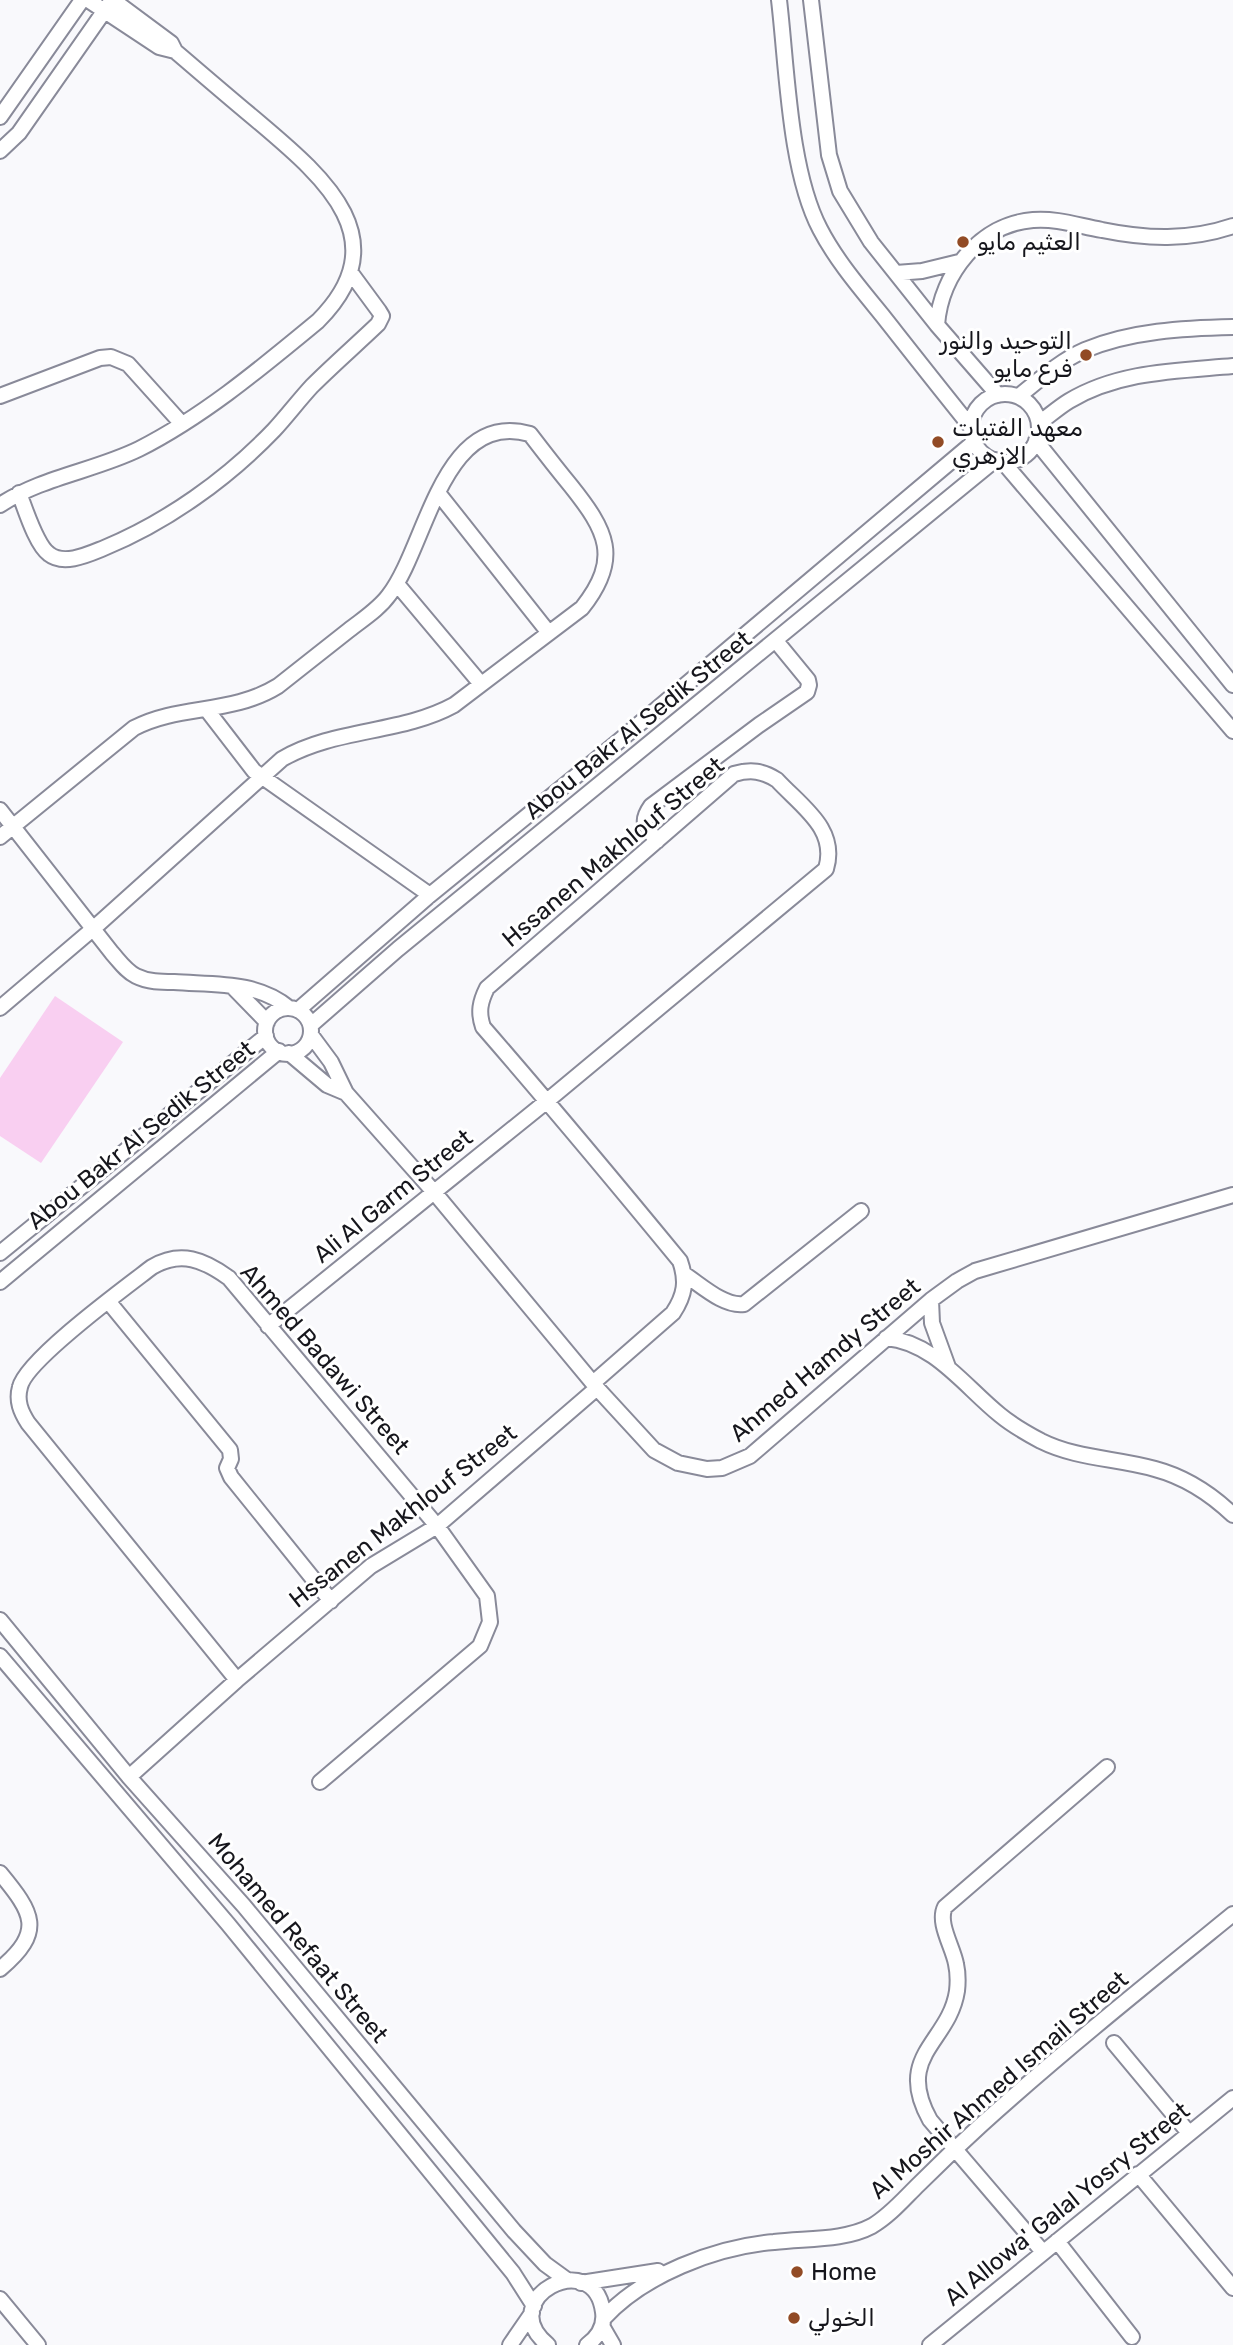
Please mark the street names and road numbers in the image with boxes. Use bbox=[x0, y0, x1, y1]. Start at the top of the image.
street label: Abou Bakr Al Sedik Street bbox=[519, 625, 757, 825]
street label: Hssanen Makhlouf Street bbox=[497, 751, 729, 953]
street label: Abou Bakr Al Sedik Street bbox=[22, 1035, 260, 1235]
street label: Ali Al Garm Street bbox=[308, 1123, 478, 1269]
street label: Ahmed Badawi Street bbox=[235, 1258, 415, 1460]
street label: Ahmed Hamdy Street bbox=[724, 1272, 926, 1448]
street label: Hssanen Makhlouf Street bbox=[284, 1419, 522, 1613]
street label: Mohamed Refaat Street bbox=[202, 1828, 394, 2048]
street label: Al Moshir Ahmed Ismail Street bbox=[864, 1965, 1134, 2205]
street label: Al Allowa' Galal Yosry Street bbox=[939, 2096, 1195, 2312]

